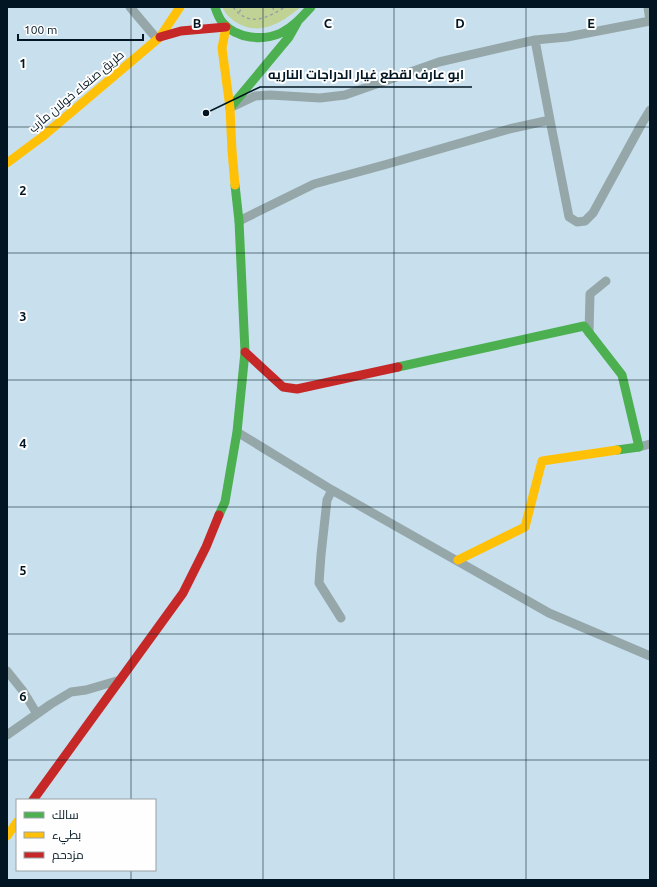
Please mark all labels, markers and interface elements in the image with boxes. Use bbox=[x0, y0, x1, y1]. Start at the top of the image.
scale bar bbox=[18, 16, 143, 42]
text: B bbox=[193, 16, 202, 30]
text: C bbox=[324, 16, 333, 30]
text: D bbox=[455, 16, 465, 30]
text: E bbox=[587, 16, 595, 30]
text: 100 m bbox=[24, 23, 57, 36]
street label: طريق صنعاء خولان مأرب bbox=[25, 47, 127, 135]
text: 1 bbox=[19, 56, 27, 70]
callout: ابو عارف لقطع غيار الدراجات الناريه bbox=[260, 62, 472, 87]
text: ابو عارف لقطع غيار الدراجات الناريه bbox=[268, 67, 464, 83]
text: 2 bbox=[19, 183, 27, 197]
text: 3 bbox=[19, 309, 27, 323]
text: 4 bbox=[19, 436, 27, 450]
text: 5 bbox=[19, 563, 27, 577]
text: 6 bbox=[19, 689, 27, 703]
legend bbox=[16, 799, 156, 871]
text: سالك bbox=[52, 808, 79, 821]
text: بطيء bbox=[52, 828, 81, 845]
text: مزدحم bbox=[52, 848, 84, 863]

